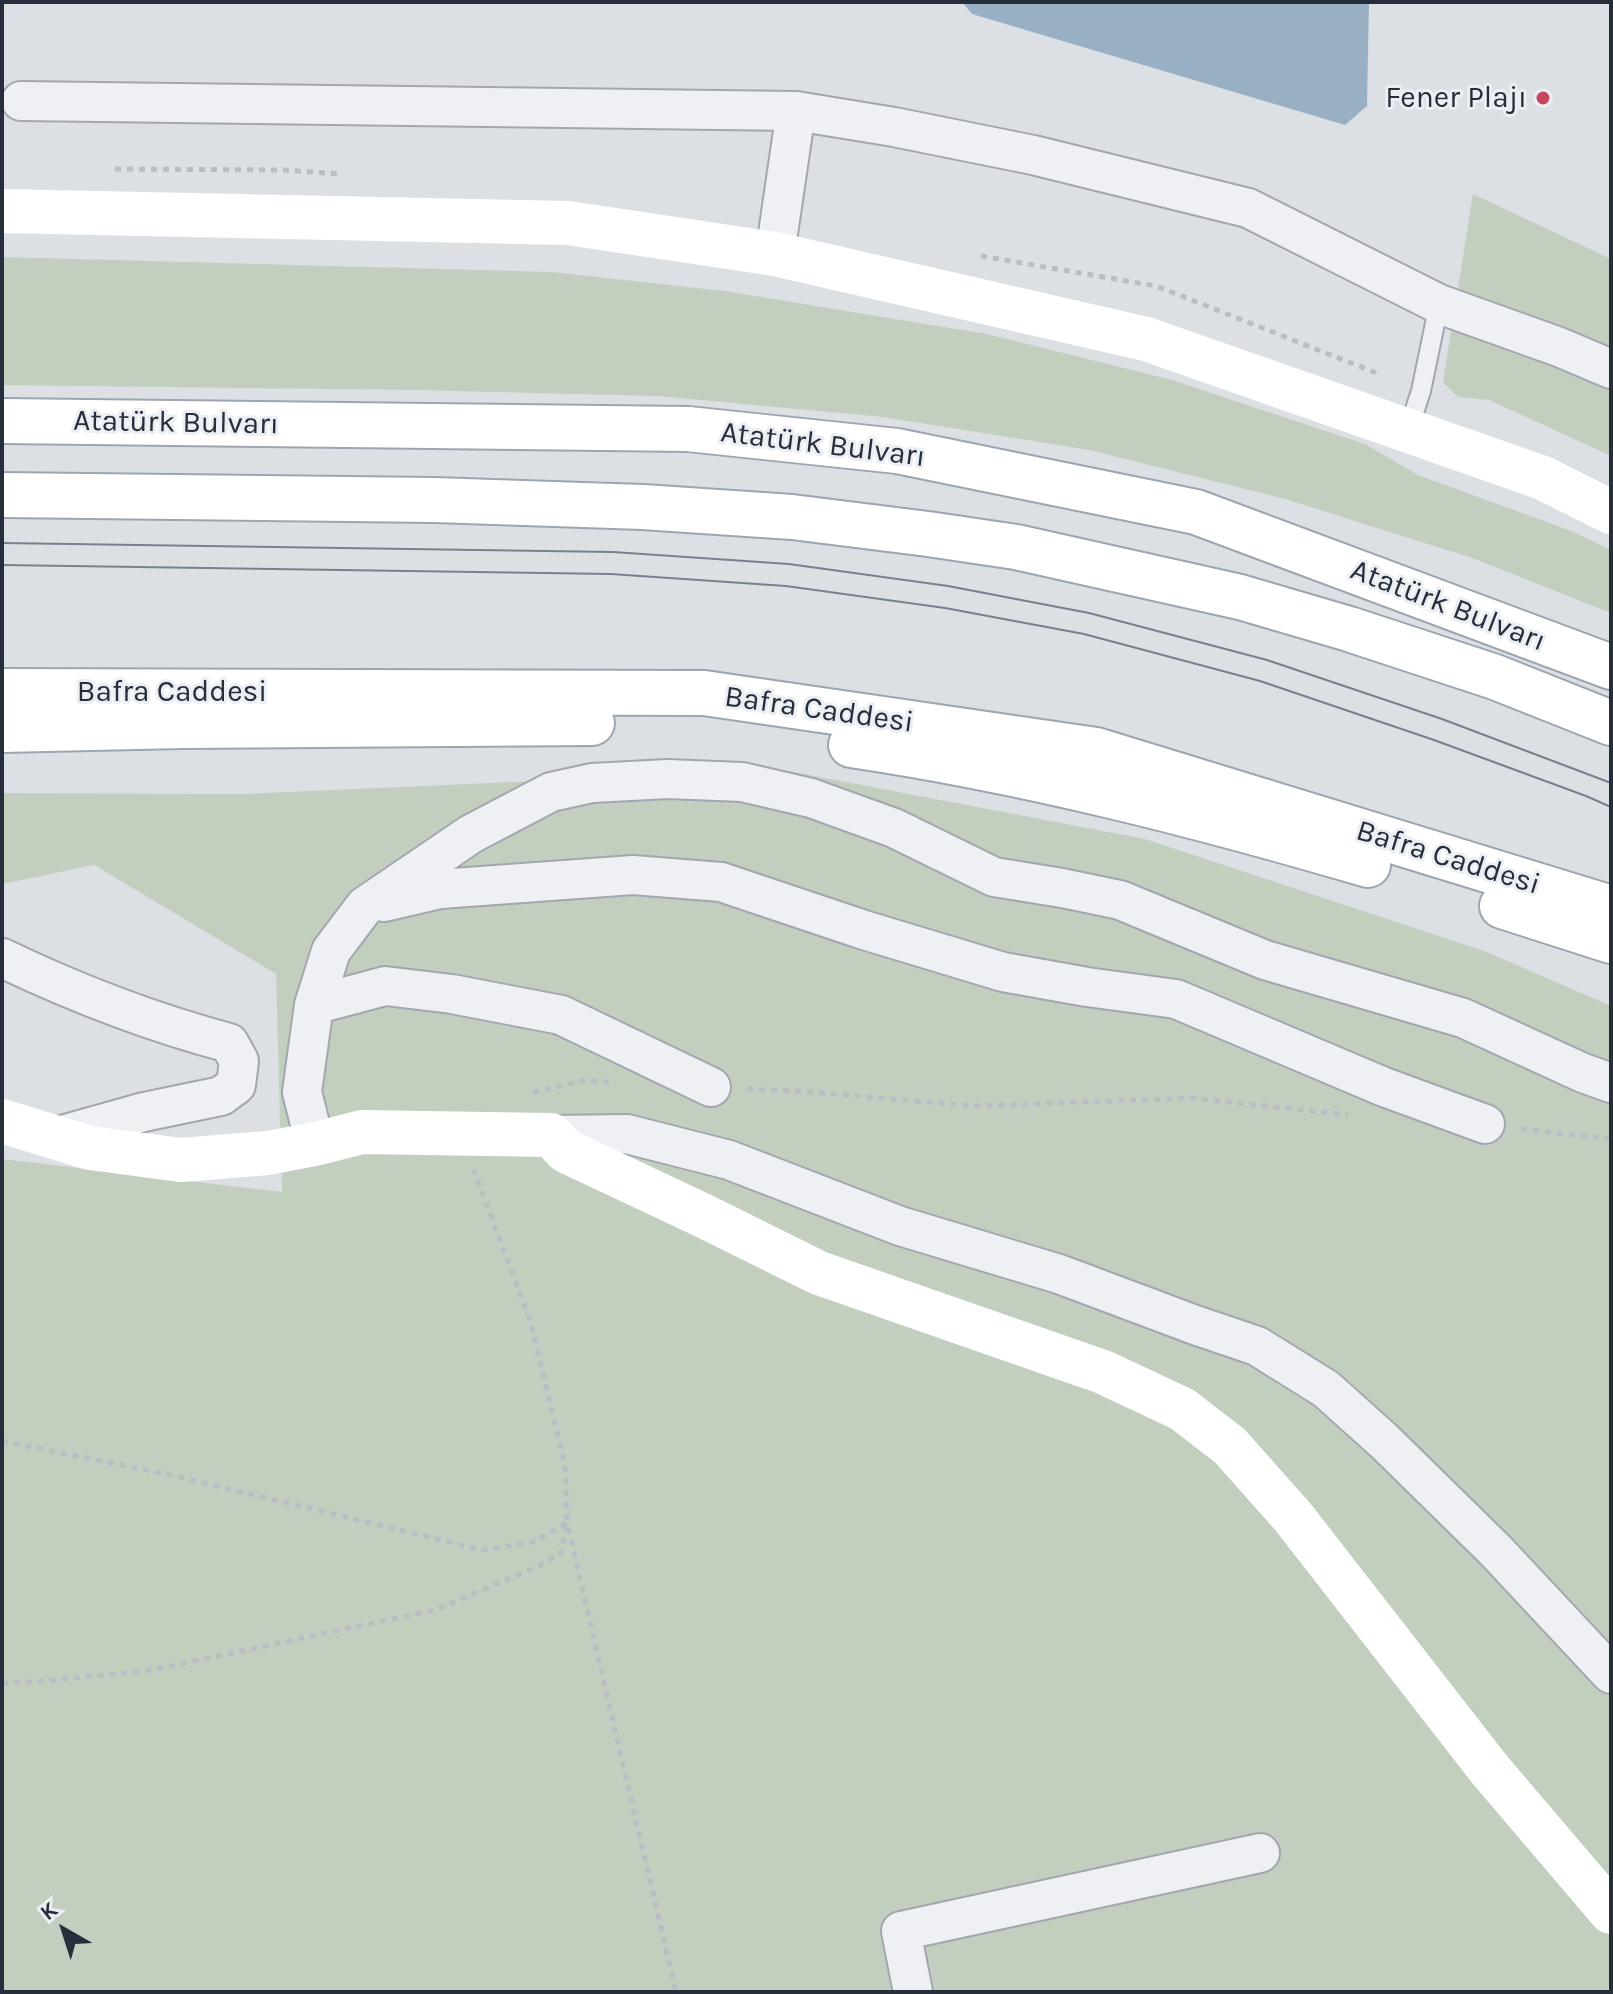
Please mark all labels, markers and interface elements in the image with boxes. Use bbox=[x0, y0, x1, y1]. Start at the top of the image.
place label: Fener Plajı bbox=[1385, 80, 1527, 116]
marker: Fener Plajı bbox=[1534, 89, 1552, 107]
street label: Atatürk Bulvarı bbox=[73, 403, 279, 443]
street label: Atatürk Bulvarı bbox=[719, 415, 927, 475]
street label: Atatürk Bulvarı bbox=[1345, 552, 1551, 660]
street label: Bafra Caddesi bbox=[77, 674, 267, 710]
street label: Bafra Caddesi bbox=[722, 679, 916, 741]
street label: Bafra Caddesi bbox=[1352, 813, 1544, 903]
north arrow bbox=[24, 1890, 104, 1970]
text: K bbox=[35, 1897, 63, 1926]

